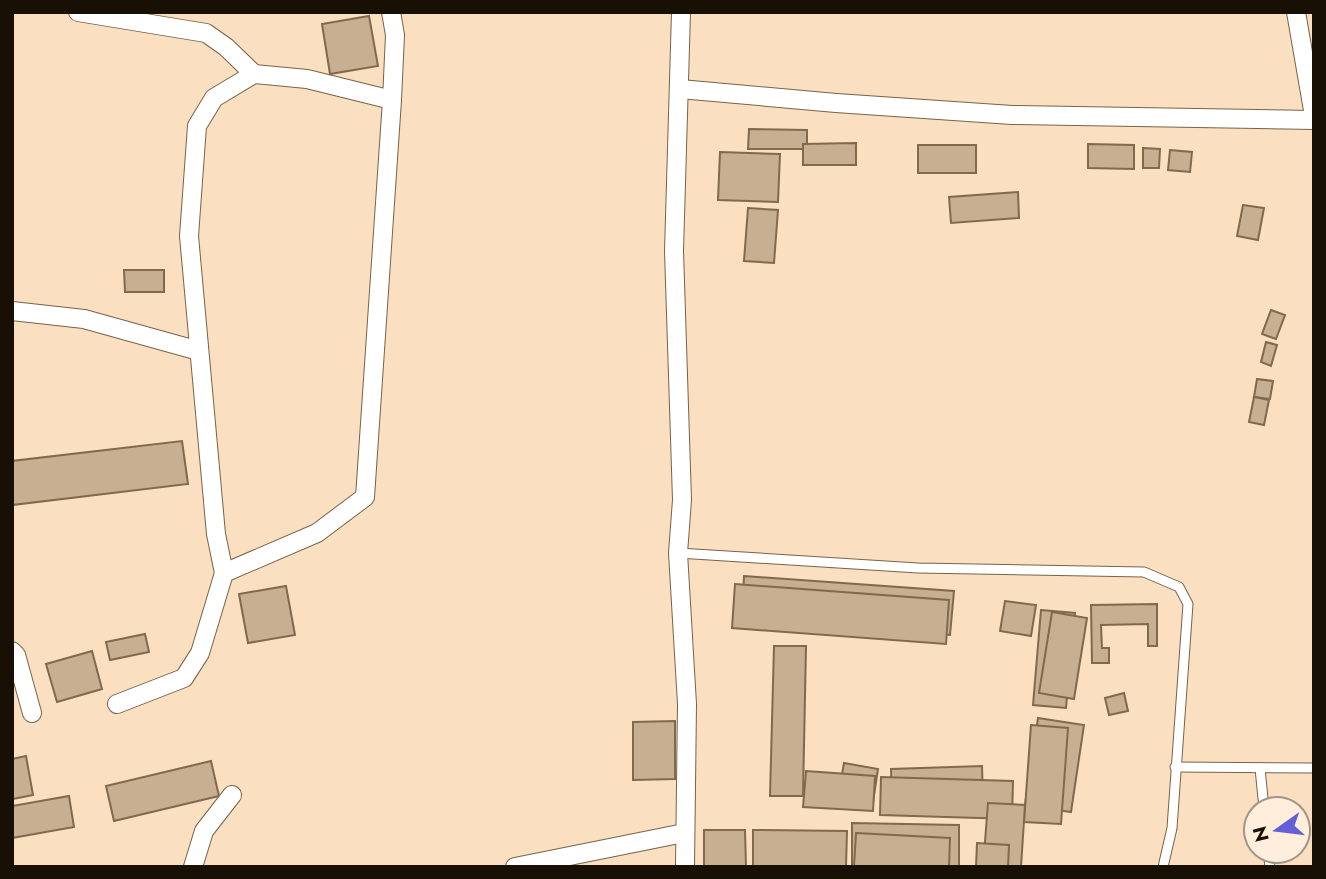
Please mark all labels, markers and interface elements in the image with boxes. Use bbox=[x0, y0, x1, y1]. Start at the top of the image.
north arrow bbox=[1242, 795, 1312, 865]
text: N bbox=[1246, 823, 1276, 845]

